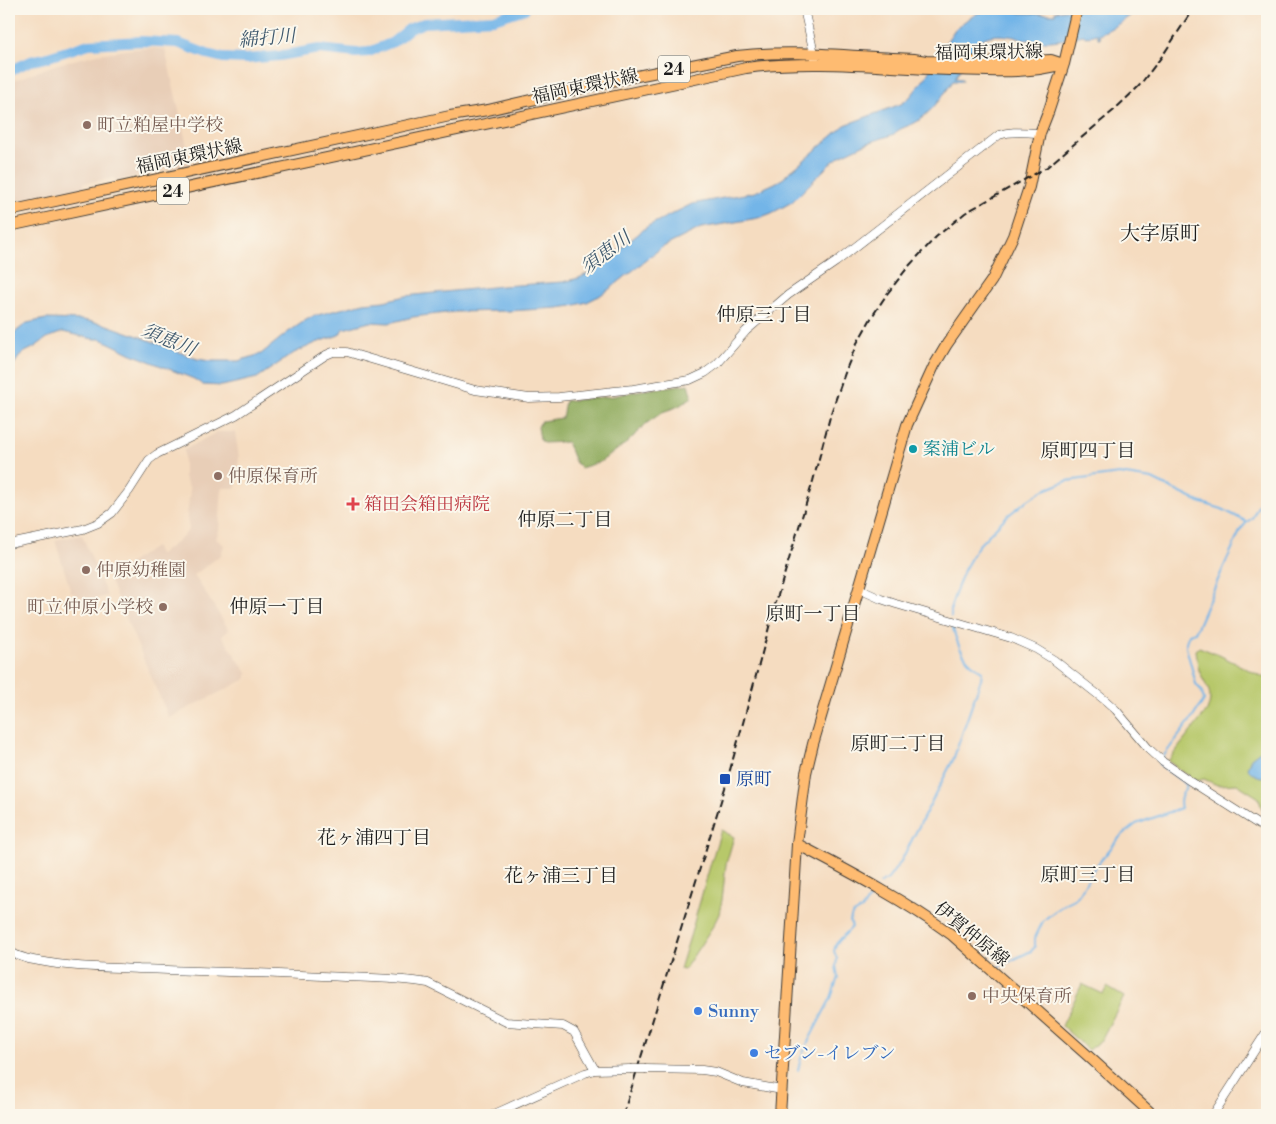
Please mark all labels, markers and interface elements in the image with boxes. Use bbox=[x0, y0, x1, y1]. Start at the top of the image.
water label: 綿打川 bbox=[238, 23, 299, 52]
street label: 福岡東環状線 bbox=[935, 40, 1043, 65]
road number: 24 bbox=[658, 56, 690, 82]
street label: 福岡東環状線 bbox=[530, 64, 640, 109]
place label: 町立粕屋中学校 bbox=[97, 114, 223, 137]
marker: 町立粕屋中学校 bbox=[81, 119, 93, 131]
street label: 福岡東環状線 bbox=[134, 134, 244, 179]
road number: 24 bbox=[157, 178, 189, 205]
district label: 大字原町 bbox=[1120, 222, 1200, 247]
water label: 須恵川 bbox=[576, 225, 637, 280]
district label: 仲原三丁目 bbox=[716, 303, 812, 327]
water label: 須恵川 bbox=[138, 318, 201, 362]
place label: 案浦ビル bbox=[923, 438, 995, 461]
district label: 原町四丁目 bbox=[1040, 439, 1136, 463]
marker: 案浦ビル bbox=[907, 443, 919, 455]
place label: 仲原保育所 bbox=[228, 465, 318, 488]
marker: 仲原保育所 bbox=[212, 470, 224, 482]
place label: 箱田会箱田病院 bbox=[364, 493, 490, 516]
marker: 箱田会箱田病院 bbox=[346, 497, 360, 511]
district label: 仲原二丁目 bbox=[517, 508, 613, 532]
place label: 仲原幼稚園 bbox=[96, 559, 186, 582]
marker: 仲原幼稚園 bbox=[80, 564, 92, 576]
district label: 仲原一丁目 bbox=[229, 595, 325, 619]
place label: 町立仲原小学校 bbox=[27, 596, 153, 619]
marker: 町立仲原小学校 bbox=[157, 601, 169, 613]
district label: 原町一丁目 bbox=[765, 602, 861, 626]
district label: 原町二丁目 bbox=[850, 732, 946, 756]
place label: 原町 bbox=[736, 768, 772, 791]
marker: 原町 bbox=[718, 772, 732, 786]
district label: 花ヶ浦四丁目 bbox=[317, 826, 431, 850]
district label: 原町三丁目 bbox=[1040, 863, 1136, 887]
district label: 花ヶ浦三丁目 bbox=[504, 864, 618, 888]
street label: 伊賀仲原線 bbox=[929, 897, 1014, 972]
place label: 中央保育所 bbox=[982, 985, 1072, 1008]
marker: 中央保育所 bbox=[966, 990, 978, 1002]
place label: Sunny bbox=[708, 1000, 759, 1023]
marker: Sunny bbox=[692, 1005, 704, 1017]
place label: セブン-イレブン bbox=[764, 1042, 896, 1065]
marker: セブン-イレブン bbox=[748, 1047, 760, 1059]

